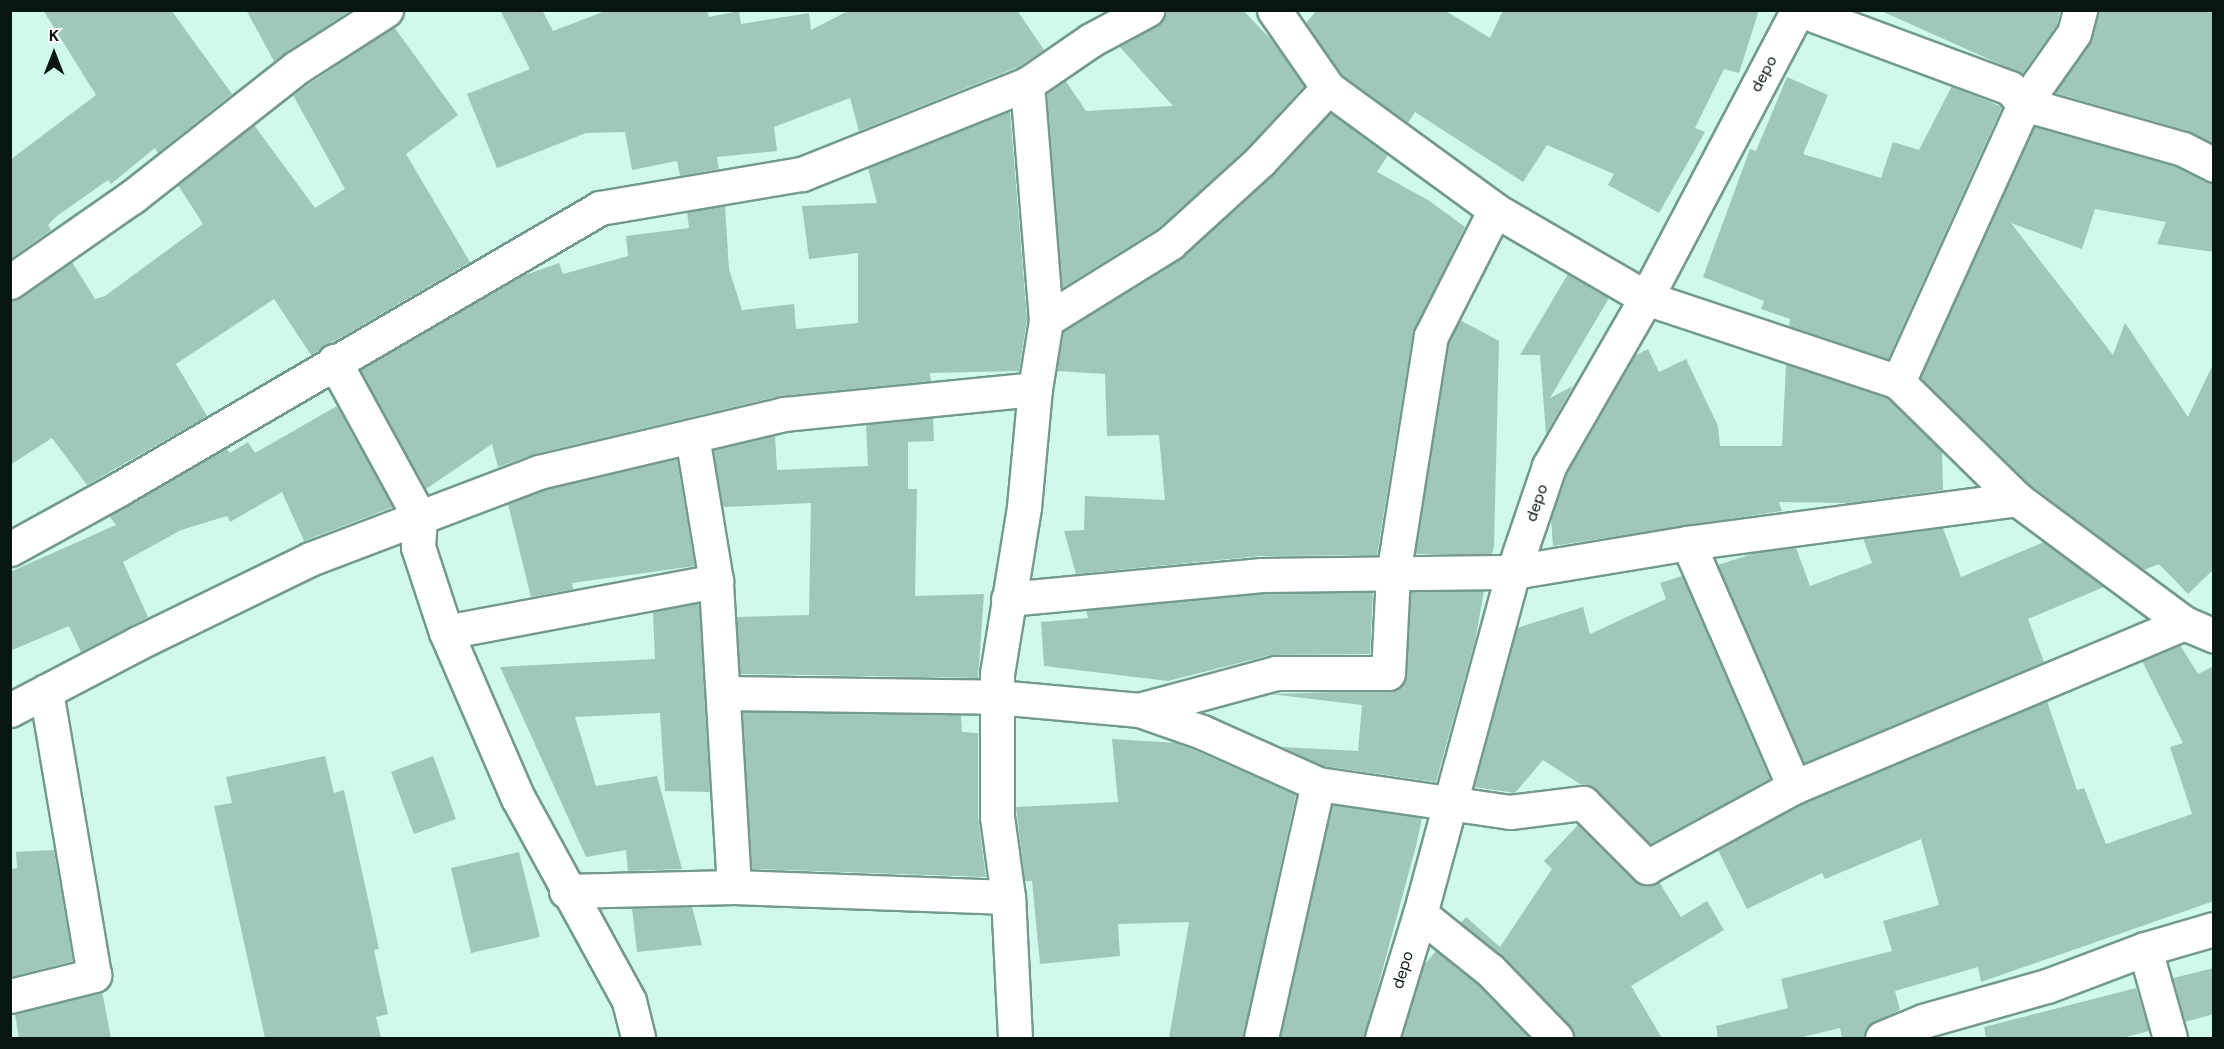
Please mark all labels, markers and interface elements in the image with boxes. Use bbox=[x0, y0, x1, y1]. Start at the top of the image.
north arrow bbox=[24, 24, 84, 84]
text: K bbox=[49, 25, 59, 46]
street label: depo bbox=[1746, 52, 1782, 96]
street label: depo bbox=[1522, 482, 1552, 524]
street label: depo bbox=[1388, 949, 1418, 991]

